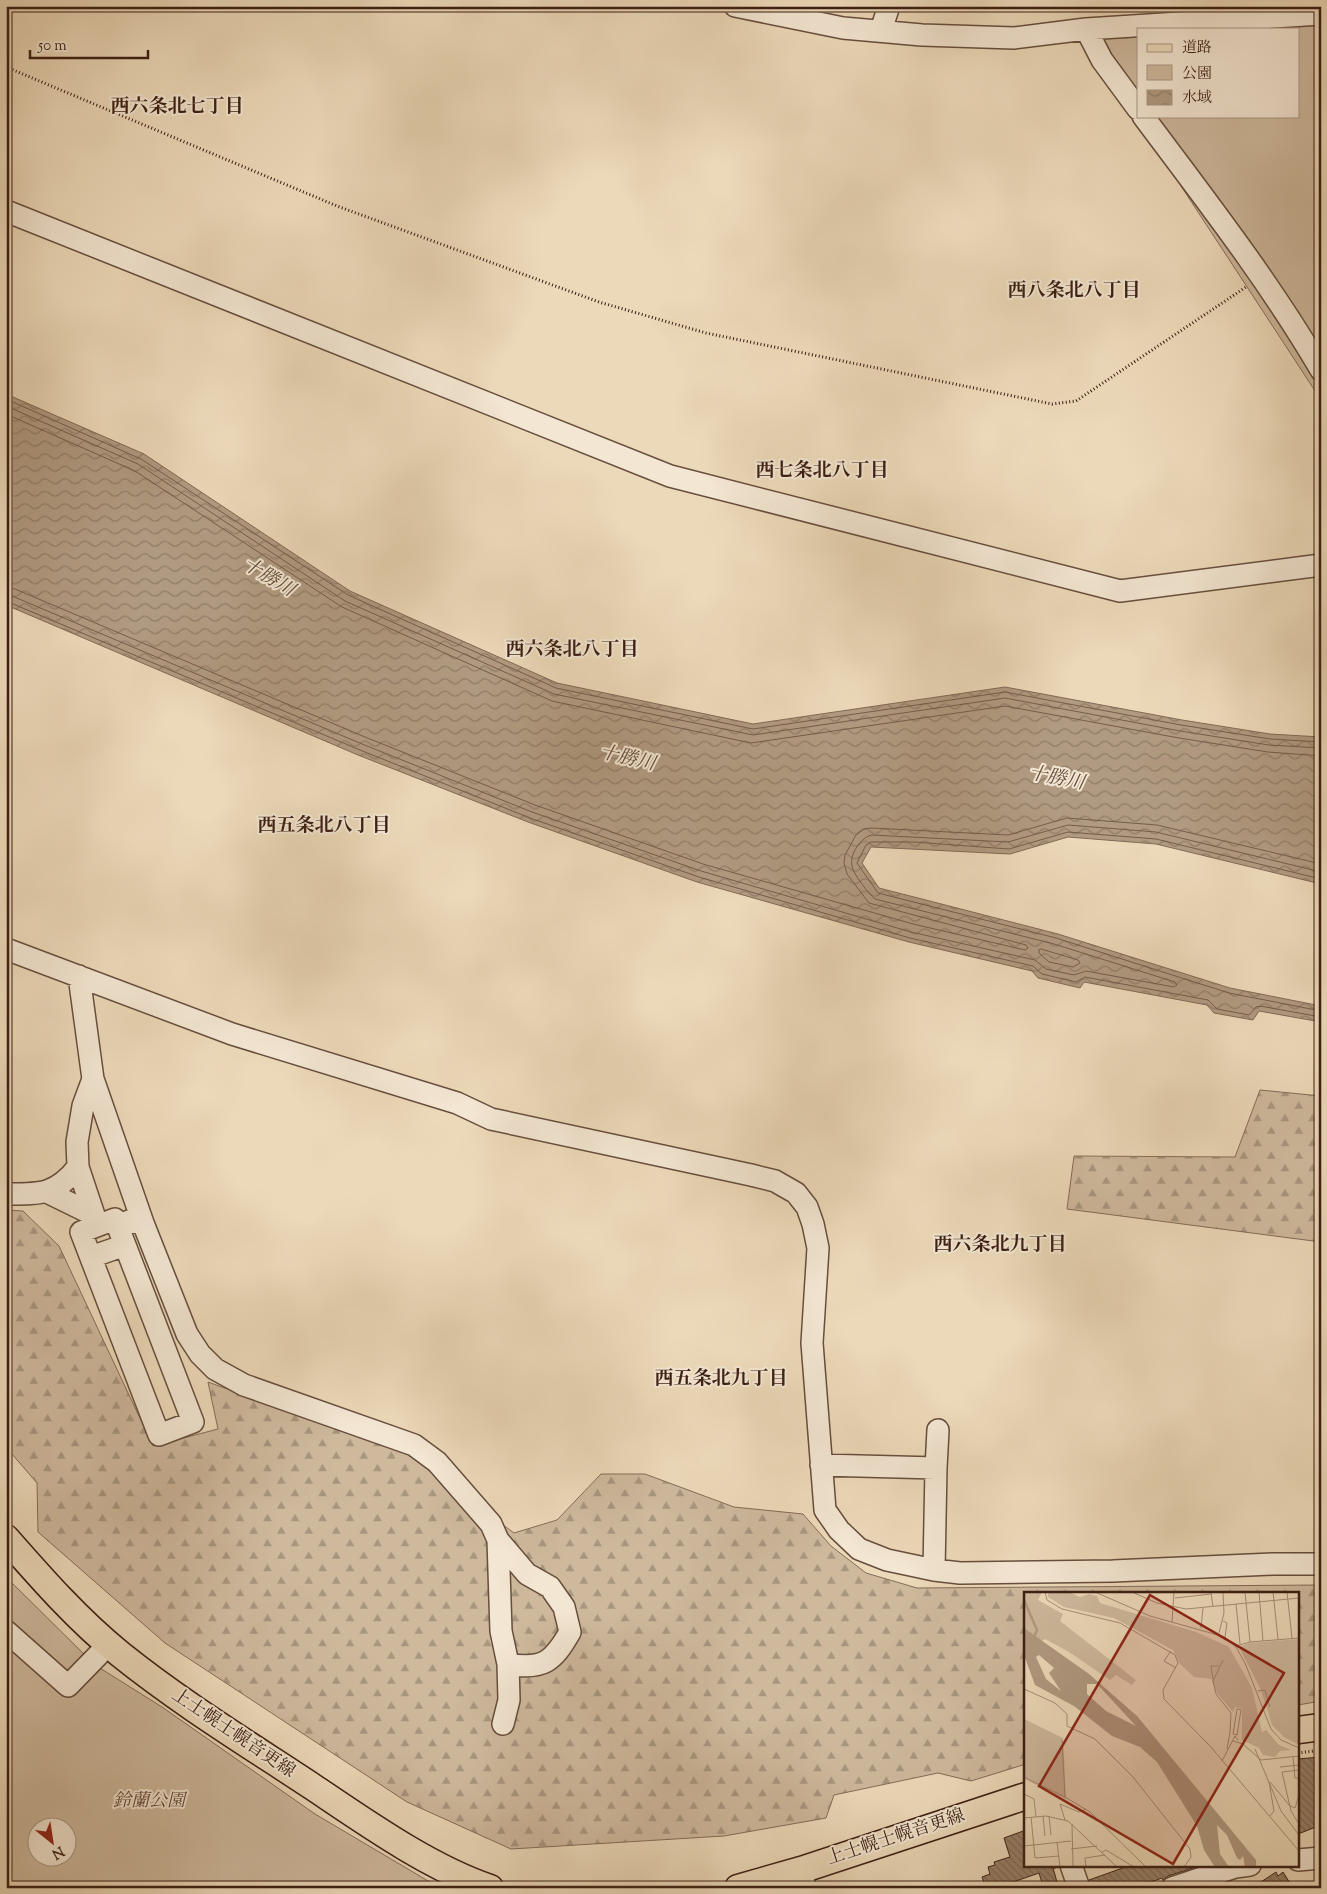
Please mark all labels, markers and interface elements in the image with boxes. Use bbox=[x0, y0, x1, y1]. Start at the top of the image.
scale bar bbox=[30, 28, 148, 60]
legend bbox=[1137, 28, 1300, 118]
text: 50 m bbox=[37, 36, 67, 57]
text: 道路 bbox=[1182, 38, 1212, 59]
text: 公園 bbox=[1182, 64, 1212, 85]
text: 水域 bbox=[1182, 88, 1212, 109]
district label: 西六条北七丁目 bbox=[110, 94, 244, 121]
district label: 西八条北八丁目 bbox=[1007, 278, 1141, 305]
district label: 西七条北八丁目 bbox=[755, 458, 889, 485]
water label: 十勝川 bbox=[237, 552, 301, 605]
district label: 西六条北八丁目 bbox=[505, 637, 639, 664]
water label: 十勝川 bbox=[596, 739, 660, 779]
water label: 十勝川 bbox=[1025, 760, 1089, 798]
district label: 西五条北八丁目 bbox=[257, 813, 391, 840]
district label: 西六条北九丁目 bbox=[933, 1232, 1067, 1259]
district label: 西五条北九丁目 bbox=[654, 1366, 788, 1393]
inset map bbox=[1024, 1592, 1300, 1866]
street label: 上士幌士幌音更線 bbox=[166, 1683, 300, 1785]
park label: 鈴蘭公園 bbox=[113, 1789, 188, 1815]
street label: 上士幌士幌音更線 bbox=[824, 1803, 968, 1873]
north arrow bbox=[28, 1816, 78, 1866]
text: N bbox=[48, 1840, 67, 1863]

